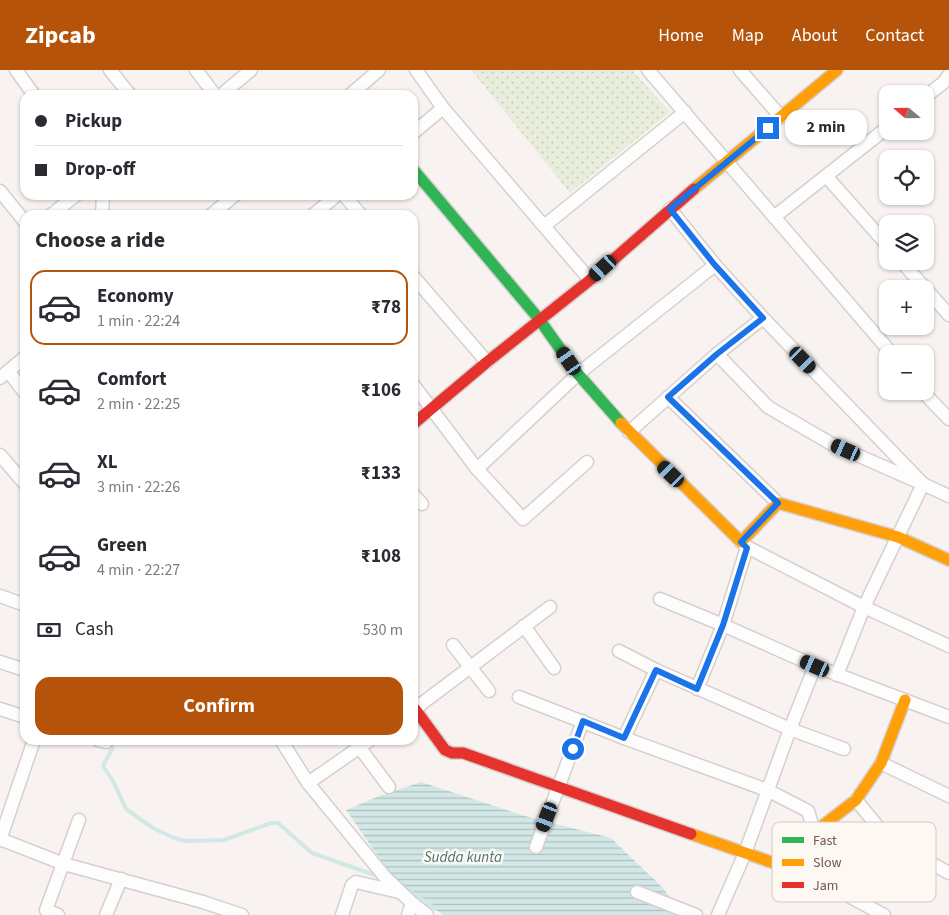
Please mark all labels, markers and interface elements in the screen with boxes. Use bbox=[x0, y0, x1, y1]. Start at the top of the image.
text: Zipcab bbox=[25, 18, 96, 53]
text: Home bbox=[658, 23, 704, 48]
text: Map bbox=[732, 23, 764, 48]
text: About bbox=[792, 23, 837, 48]
text: Contact bbox=[865, 23, 924, 48]
north arrow bbox=[879, 85, 934, 140]
map controls bbox=[879, 85, 934, 400]
text: Pickup bbox=[65, 108, 122, 135]
callout: 2 min bbox=[786, 110, 868, 146]
text: 2 min bbox=[807, 116, 845, 138]
route end bbox=[757, 117, 779, 139]
button: locate bbox=[879, 150, 934, 205]
text: Drop-off bbox=[65, 156, 135, 183]
button: layers bbox=[879, 215, 934, 270]
text: Choose a ride bbox=[35, 224, 165, 256]
car bbox=[586, 252, 619, 284]
button: + bbox=[879, 280, 934, 335]
text: Economy bbox=[97, 283, 174, 310]
icon: car bbox=[37, 285, 82, 330]
text: ₹78 bbox=[371, 294, 401, 321]
text: 1 min · 22:24 bbox=[97, 310, 180, 332]
car bbox=[554, 344, 583, 378]
car bbox=[787, 344, 818, 376]
button: − bbox=[879, 345, 934, 400]
text: Comfort bbox=[97, 366, 167, 393]
icon: car bbox=[37, 368, 82, 413]
text: ₹106 bbox=[361, 377, 401, 404]
text: 2 min · 22:25 bbox=[97, 393, 180, 415]
car bbox=[829, 437, 862, 463]
text: XL bbox=[97, 449, 118, 476]
icon: car bbox=[37, 451, 82, 496]
car bbox=[654, 458, 687, 490]
text: ₹133 bbox=[361, 460, 401, 487]
text: 3 min · 22:26 bbox=[97, 476, 180, 498]
text: Green bbox=[97, 532, 147, 559]
icon: car bbox=[37, 534, 82, 579]
text: ₹108 bbox=[361, 543, 401, 570]
text: 4 min · 22:27 bbox=[97, 559, 180, 581]
icon: cash bbox=[35, 616, 63, 644]
text: Cash bbox=[75, 616, 114, 643]
text: 530 m bbox=[363, 619, 403, 641]
car bbox=[798, 653, 831, 679]
button: Confirm bbox=[35, 677, 403, 735]
route start bbox=[562, 738, 584, 760]
car bbox=[534, 800, 559, 834]
legend bbox=[772, 822, 936, 902]
text: Fast bbox=[813, 831, 837, 851]
water label: Sudda kunta bbox=[424, 847, 502, 868]
text: Slow bbox=[813, 853, 842, 873]
text: Jam bbox=[813, 876, 838, 896]

